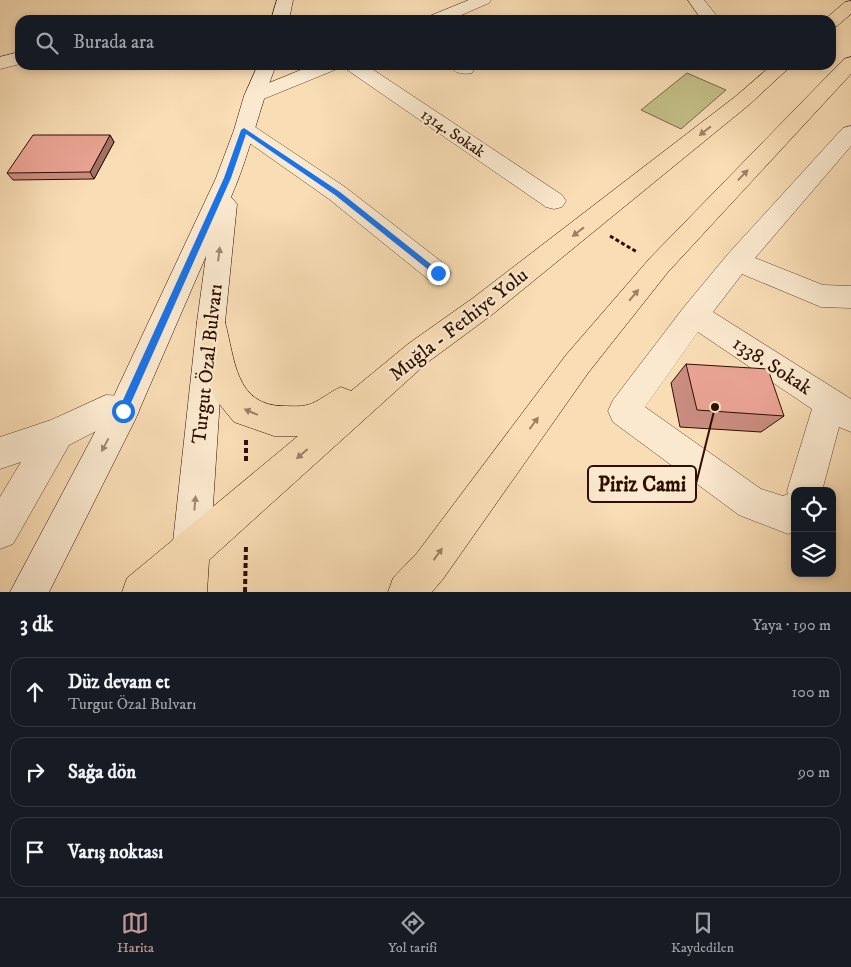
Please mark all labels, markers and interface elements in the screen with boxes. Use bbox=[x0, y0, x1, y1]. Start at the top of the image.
search box bbox=[15, 15, 836, 70]
icon: search bbox=[33, 29, 61, 57]
text: Burada ara bbox=[73, 31, 154, 54]
street label: 1314. Sokak bbox=[417, 104, 489, 162]
one-way arrow bbox=[699, 125, 712, 136]
one-way arrow bbox=[737, 170, 749, 182]
one-way arrow bbox=[571, 226, 584, 237]
one-way arrow bbox=[215, 246, 223, 262]
route end bbox=[427, 262, 450, 285]
street label: Muğla - Fethiye Yolu bbox=[385, 263, 533, 387]
street label: Turgut Özal Bulvarı bbox=[187, 283, 229, 445]
one-way arrow bbox=[628, 290, 640, 302]
street label: 1338. Sokak bbox=[728, 331, 817, 401]
route start bbox=[112, 400, 135, 423]
one-way arrow bbox=[244, 408, 258, 416]
one-way arrow bbox=[529, 416, 539, 430]
one-way arrow bbox=[101, 437, 109, 452]
one-way arrow bbox=[297, 448, 309, 460]
callout: Piriz Cami bbox=[588, 466, 696, 502]
text: Piriz Cami bbox=[598, 472, 687, 498]
map controls bbox=[791, 487, 836, 577]
button: locate bbox=[791, 487, 836, 532]
one-way arrow bbox=[191, 494, 199, 510]
button: layers bbox=[791, 532, 836, 577]
one-way arrow bbox=[433, 548, 443, 561]
text: 3 dk bbox=[20, 612, 53, 638]
text: Yaya · 190 m bbox=[752, 615, 831, 635]
text: Düz devam et bbox=[68, 671, 170, 694]
icon: ahead bbox=[21, 678, 49, 706]
text: 100 m bbox=[792, 682, 830, 702]
text: Turgut Özal Bulvarı bbox=[68, 694, 196, 714]
icon: right bbox=[21, 758, 49, 786]
text: Sağa dön bbox=[68, 761, 136, 784]
text: 90 m bbox=[798, 762, 830, 782]
icon: arrive bbox=[21, 838, 49, 866]
text: Varış noktası bbox=[68, 841, 163, 864]
tab: Harita bbox=[117, 909, 154, 957]
tab: Yol tarifi bbox=[388, 909, 437, 957]
tab: Kaydedilen bbox=[671, 909, 734, 957]

